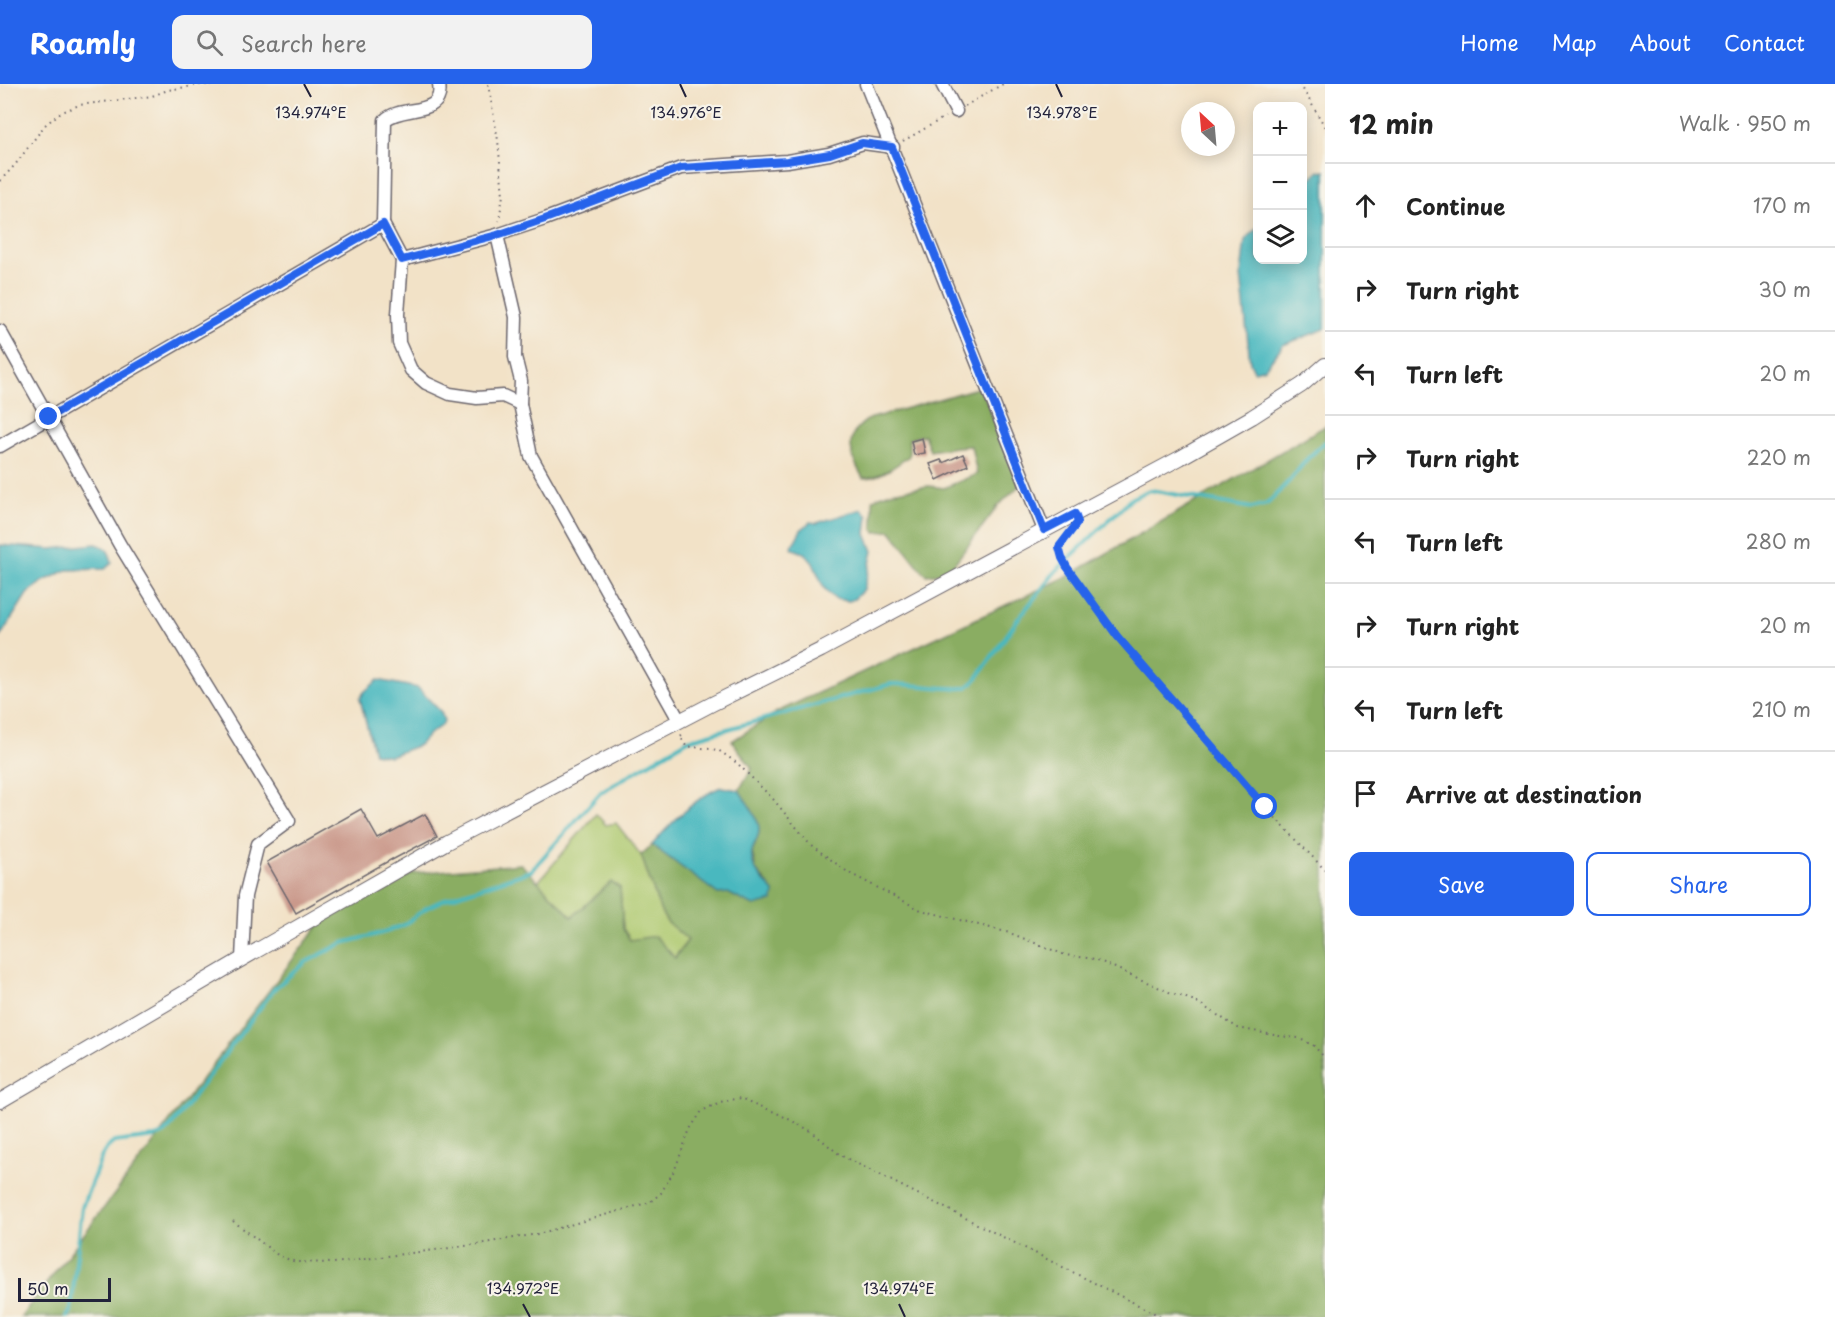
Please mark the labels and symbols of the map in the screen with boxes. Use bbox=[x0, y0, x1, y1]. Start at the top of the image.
text: 134.974°E bbox=[275, 100, 347, 123]
text: 134.976°E bbox=[650, 100, 722, 123]
text: 134.978°E bbox=[1026, 100, 1098, 123]
north arrow bbox=[1181, 102, 1235, 156]
route end bbox=[35, 403, 61, 429]
route start bbox=[1251, 793, 1277, 819]
scale bar bbox=[18, 1275, 111, 1302]
text: 134.972°E bbox=[487, 1276, 559, 1299]
text: 134.974°E bbox=[863, 1276, 935, 1299]

